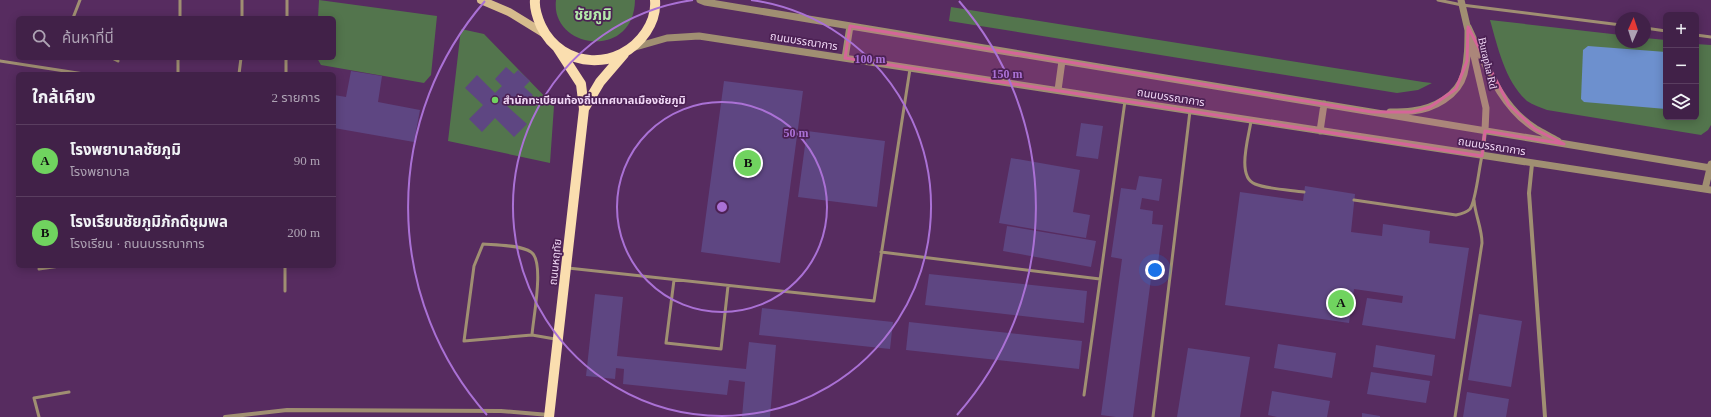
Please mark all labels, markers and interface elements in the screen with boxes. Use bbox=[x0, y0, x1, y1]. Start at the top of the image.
district label: ชัยภูมิ bbox=[574, 7, 612, 25]
north arrow bbox=[1615, 12, 1651, 48]
map controls bbox=[1663, 12, 1699, 120]
button: + bbox=[1663, 12, 1699, 48]
search box bbox=[16, 16, 336, 60]
icon: search bbox=[30, 27, 52, 49]
text: ค้นหาที่นี่ bbox=[62, 30, 114, 46]
street label: ถนนบรรณาการ bbox=[769, 30, 839, 52]
street label: Burapha Rd bbox=[1476, 36, 1500, 91]
button: − bbox=[1663, 48, 1699, 84]
text: 100 m bbox=[855, 52, 886, 66]
text: 150 m bbox=[992, 67, 1023, 81]
button: layers bbox=[1663, 84, 1699, 120]
street label: ถนนบรรณาการ bbox=[1136, 86, 1206, 108]
text: ใกล้เคียง bbox=[32, 88, 95, 107]
text: 2 รายการ bbox=[271, 90, 320, 105]
place label: สำนักทะเบียนท้องถิ่นเทศบาลเมืองชัยภูมิ bbox=[503, 93, 686, 107]
marker: สำนักทะเบียนท้องถิ่นเทศบาลเมืองชัยภูมิ bbox=[490, 95, 500, 105]
text: 50 m bbox=[784, 126, 809, 140]
street label: ถนนบรรณาการ bbox=[1457, 135, 1527, 157]
text: โรงพยาบาลชัยภูมิ bbox=[70, 142, 181, 158]
pin: B bbox=[735, 148, 761, 178]
text: A bbox=[40, 153, 50, 168]
text: 90 m bbox=[294, 153, 320, 168]
text: โรงพยาบาล bbox=[70, 164, 130, 179]
centre of rings bbox=[715, 200, 729, 214]
text: โรงเรียนชัยภูมิภักดีชุมพล bbox=[70, 214, 228, 230]
text: B bbox=[41, 225, 49, 240]
text: 200 m bbox=[287, 225, 320, 240]
text: โรงเรียน · ถนนบรรณาการ bbox=[70, 236, 205, 251]
street label: ถนนหฤทัย bbox=[547, 238, 563, 286]
your location bbox=[1145, 260, 1165, 280]
pin: A bbox=[1328, 288, 1354, 318]

